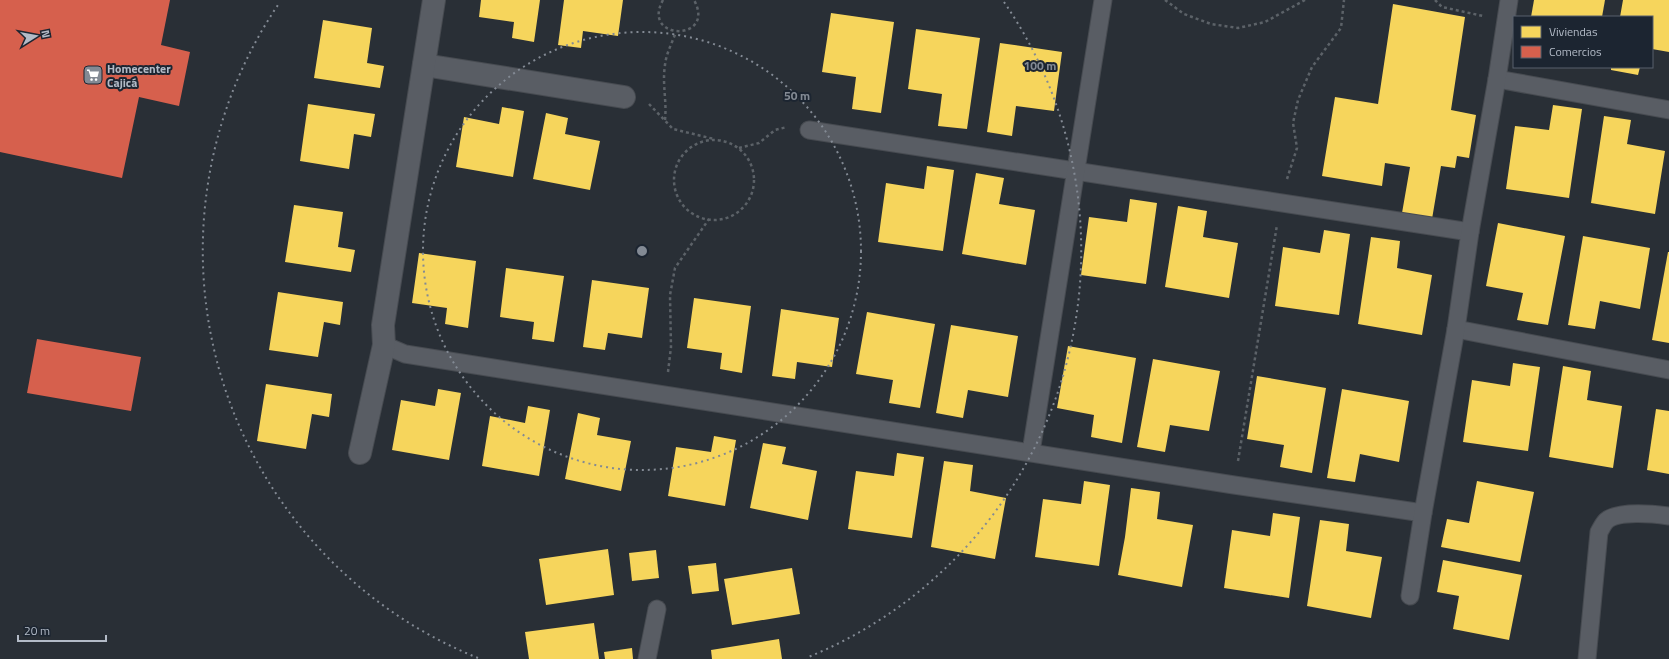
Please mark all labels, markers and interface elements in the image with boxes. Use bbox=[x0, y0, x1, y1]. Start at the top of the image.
north arrow bbox=[16, 16, 56, 56]
legend bbox=[1513, 16, 1653, 68]
text: Viviendas bbox=[1549, 22, 1598, 41]
text: N bbox=[37, 29, 54, 39]
text: Comercios bbox=[1549, 42, 1602, 61]
text: 100 m bbox=[1024, 56, 1056, 75]
place label: Homecenter Cajicá bbox=[107, 59, 171, 92]
supermarket icon: Homecenter Cajicá bbox=[82, 64, 104, 86]
text: 50 m bbox=[784, 86, 810, 105]
centre of rings bbox=[635, 244, 649, 258]
scale bar bbox=[18, 617, 106, 643]
text: 20 m bbox=[24, 621, 50, 640]

